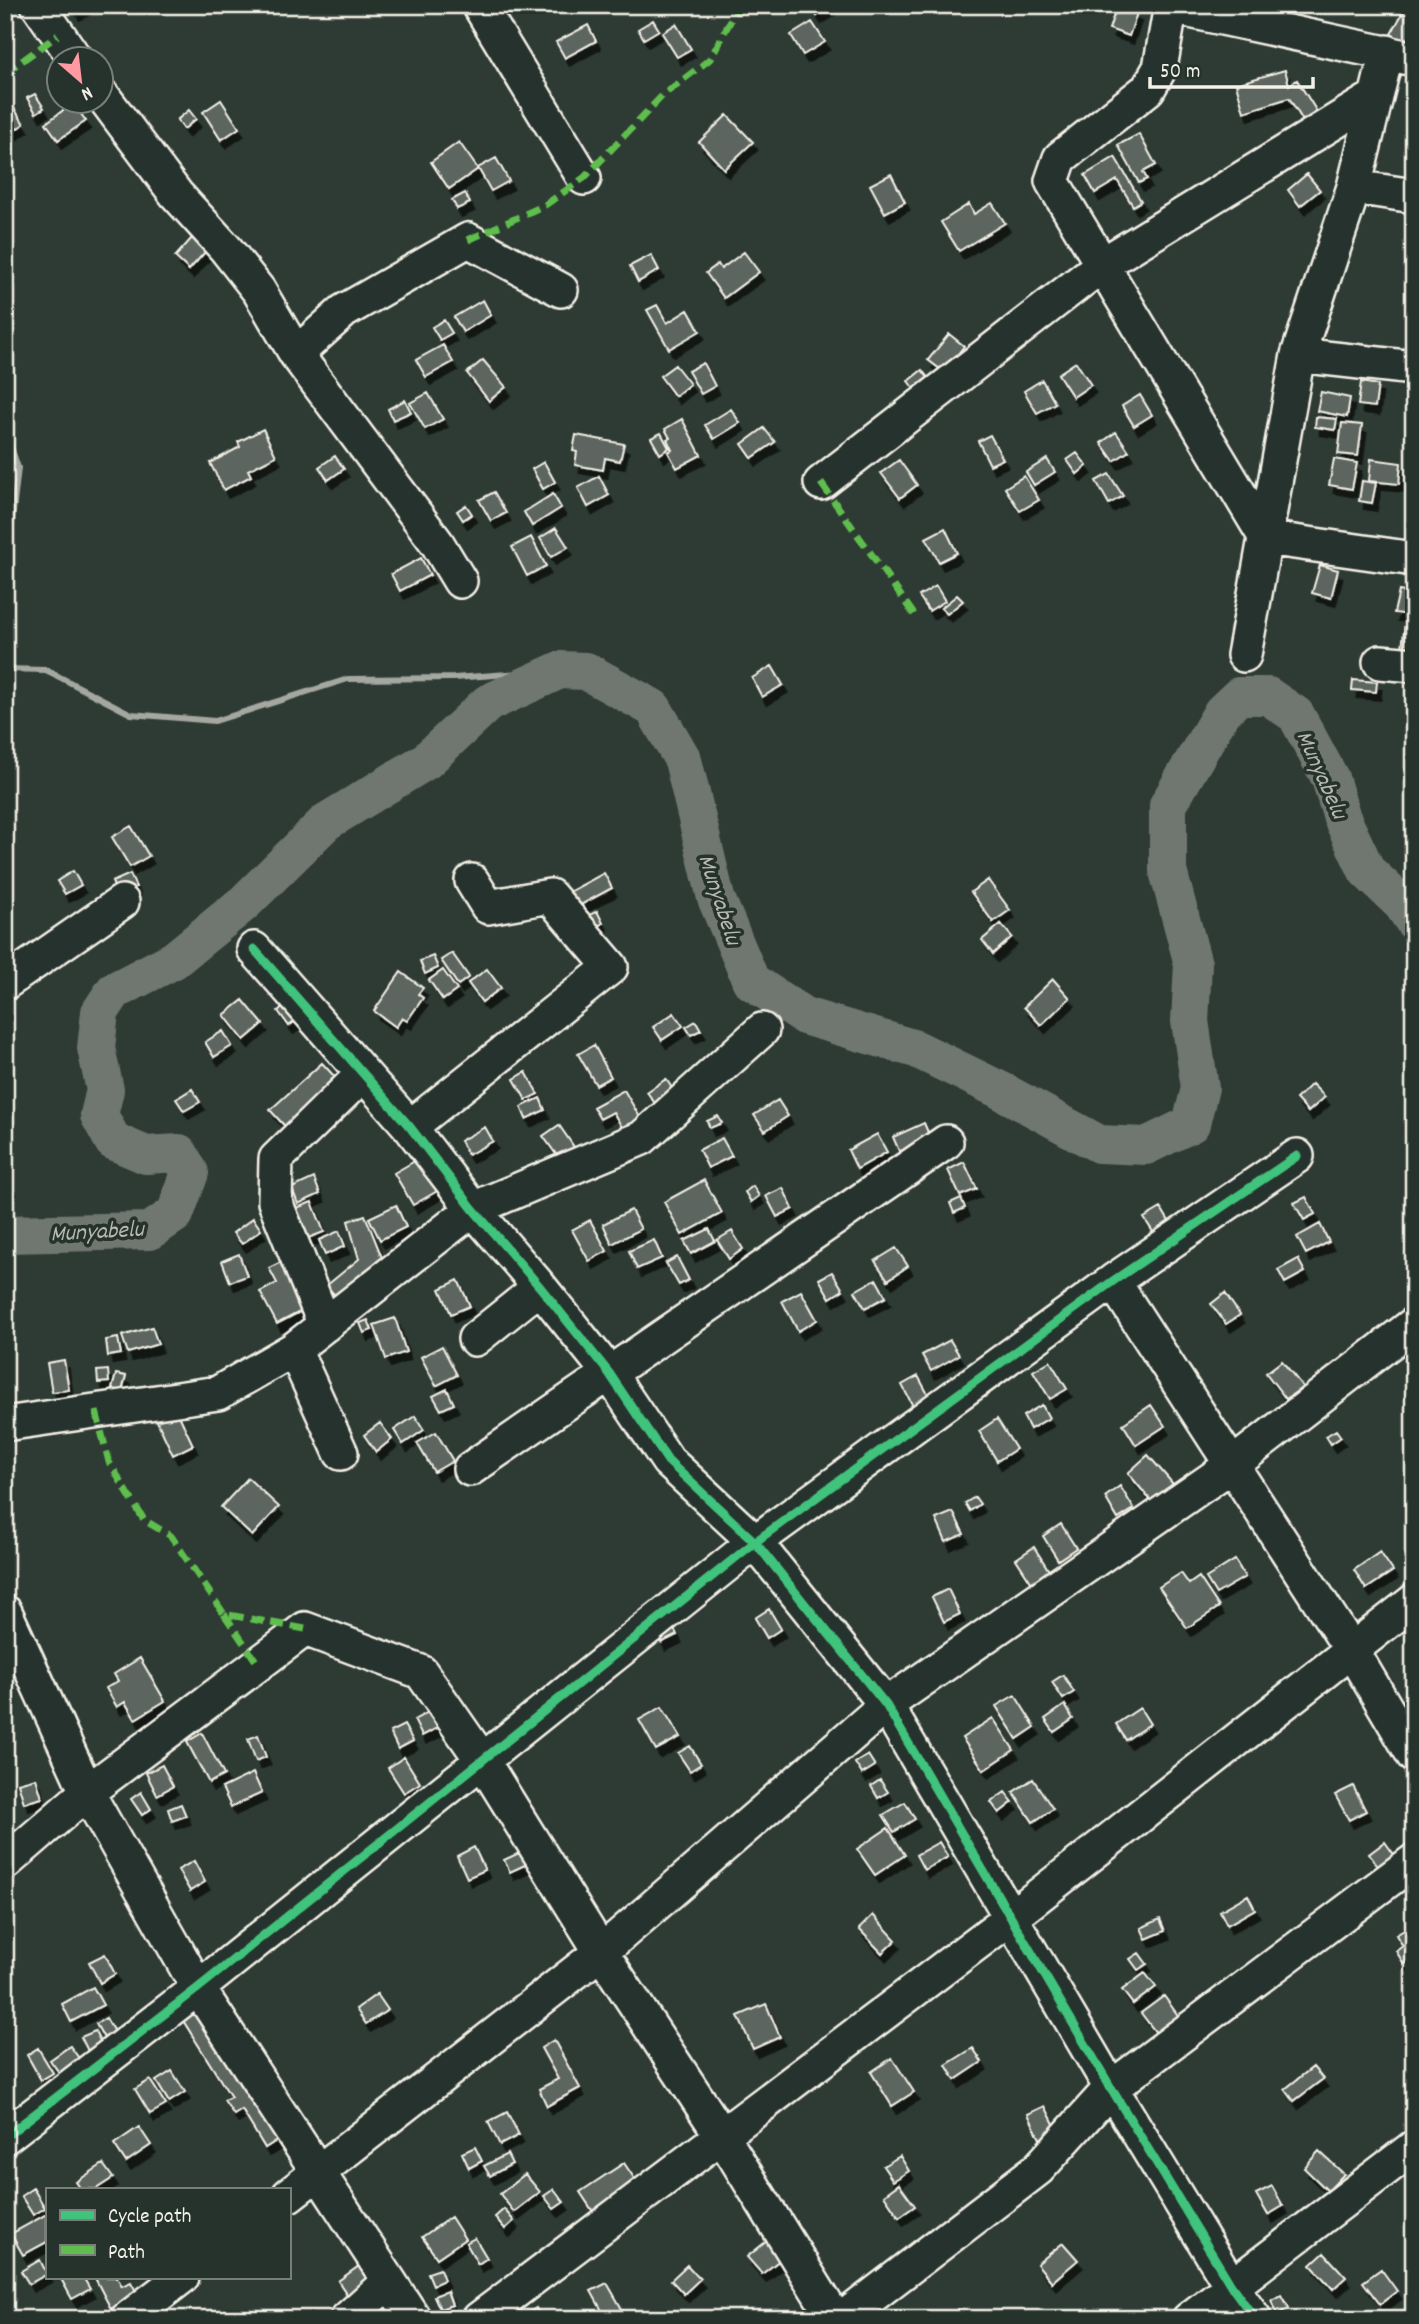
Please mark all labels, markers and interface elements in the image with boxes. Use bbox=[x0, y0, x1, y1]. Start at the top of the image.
north arrow bbox=[46, 46, 116, 116]
scale bar bbox=[1150, 46, 1312, 90]
text: 50 m bbox=[1160, 58, 1200, 88]
text: N bbox=[76, 78, 97, 106]
water label: Munyabelu bbox=[1286, 726, 1355, 826]
water label: Munyabelu bbox=[688, 850, 749, 951]
water label: Munyabelu bbox=[50, 1213, 146, 1252]
legend bbox=[46, 2188, 290, 2278]
text: Cycle path bbox=[108, 2203, 191, 2233]
text: Path bbox=[108, 2239, 145, 2269]

